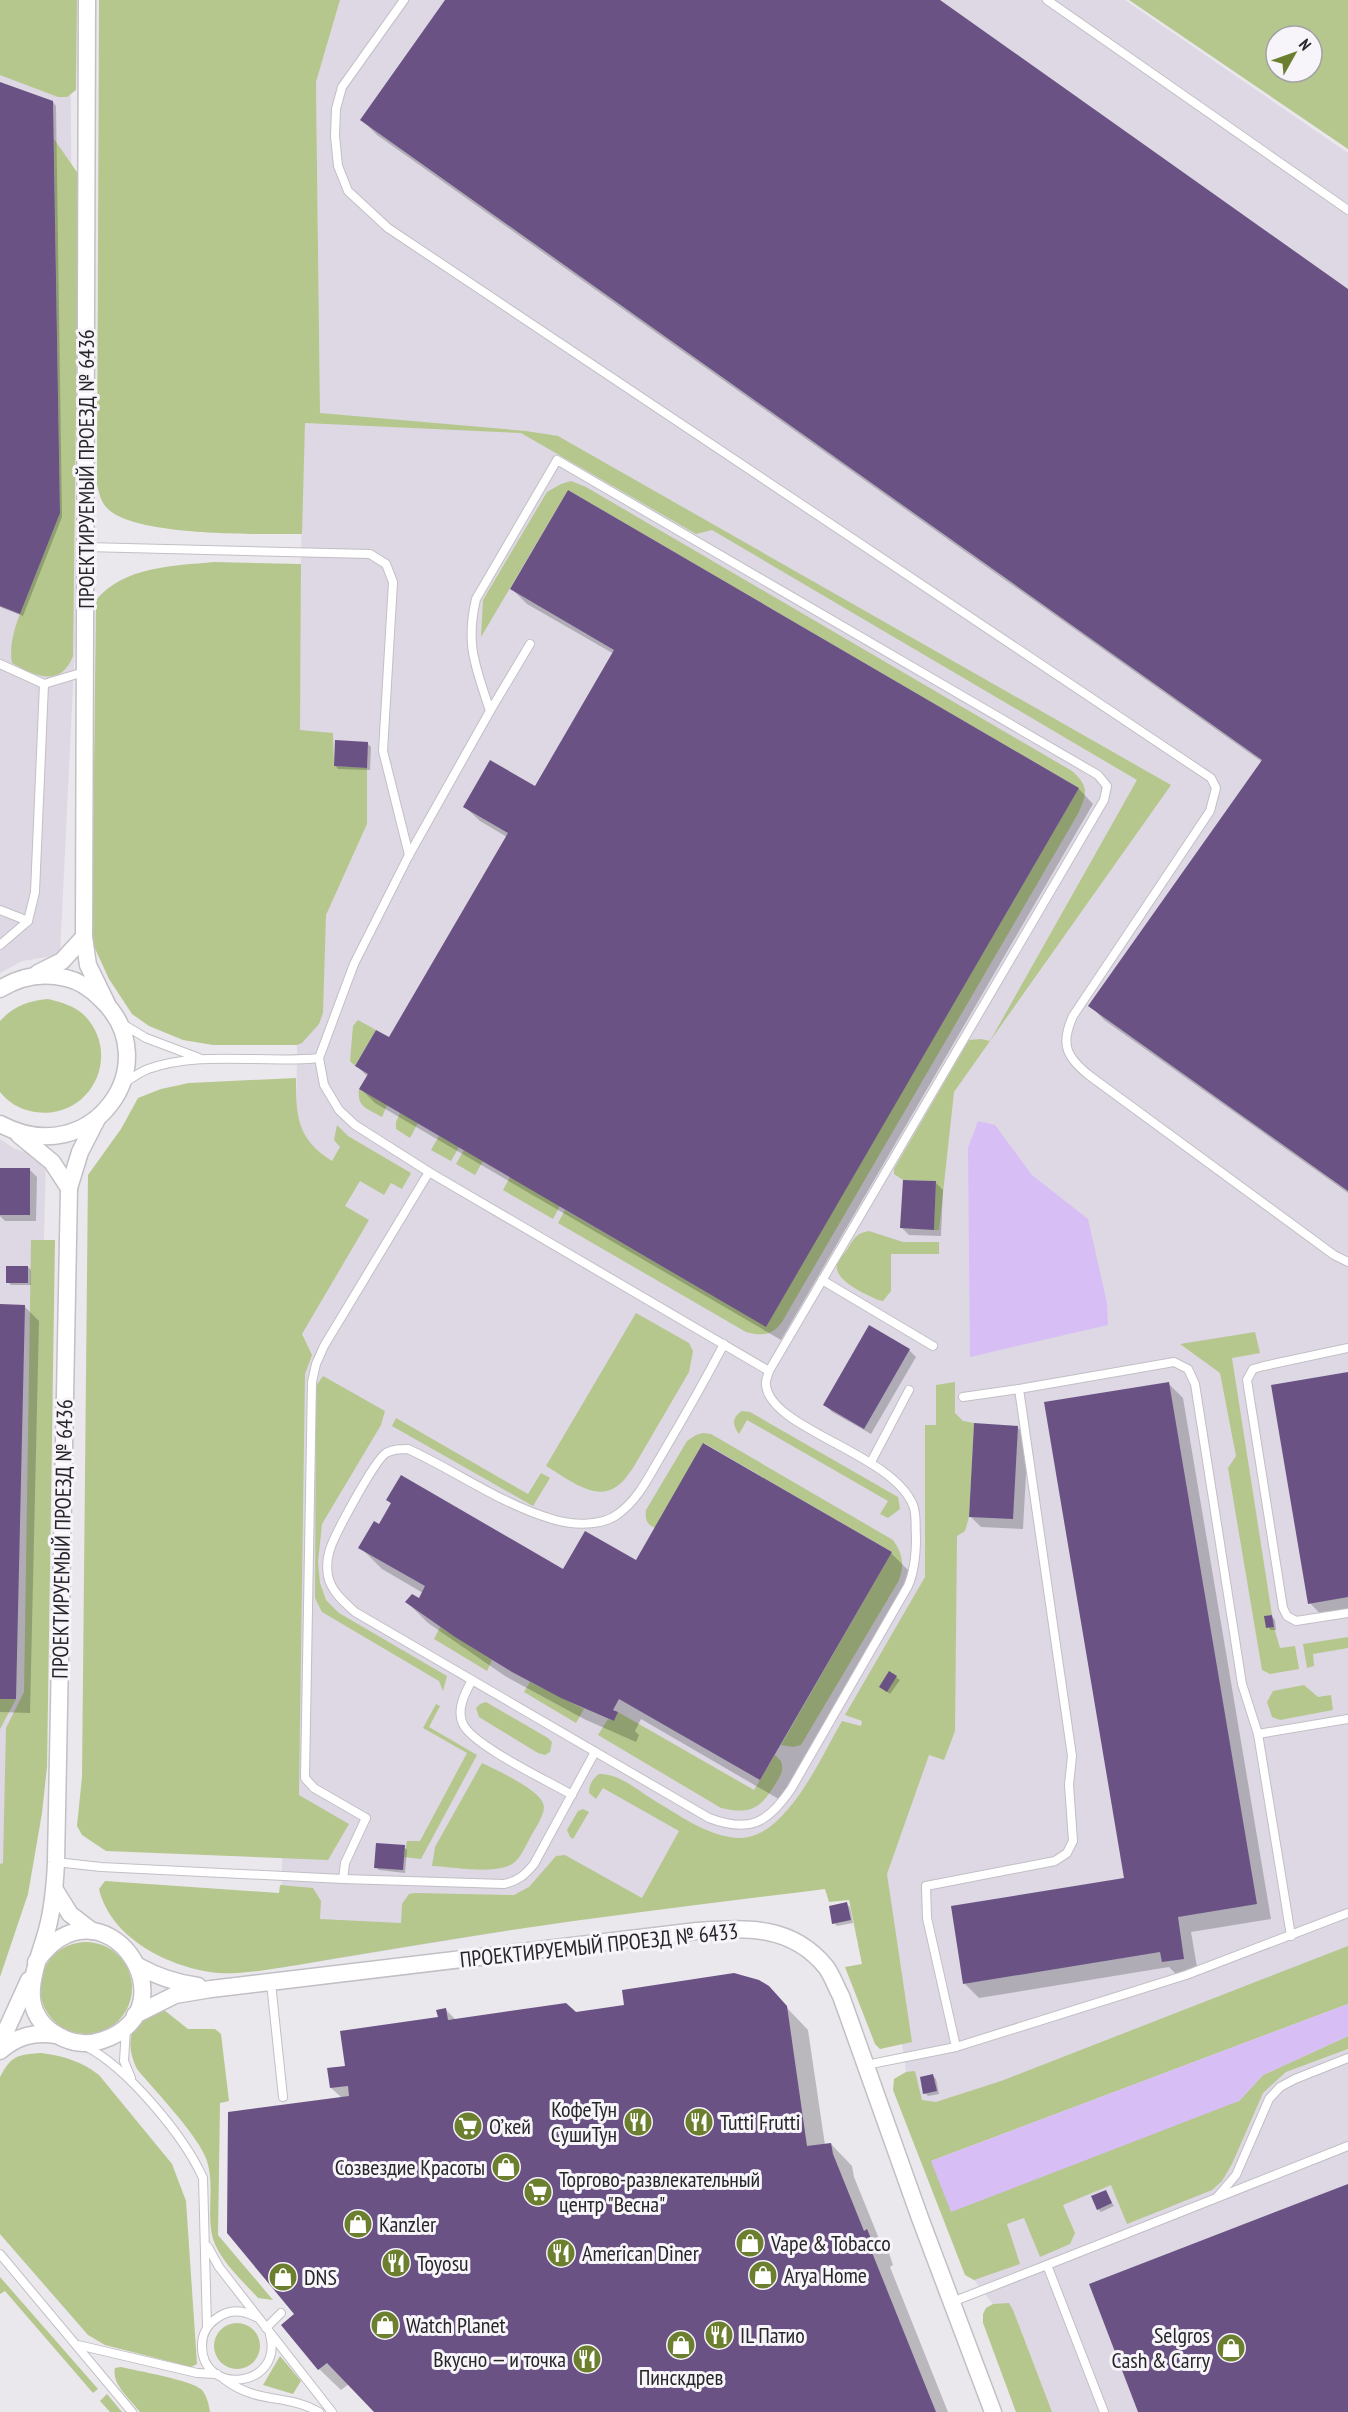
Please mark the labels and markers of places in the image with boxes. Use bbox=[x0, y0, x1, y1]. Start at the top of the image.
place label: КофеТун СушиТун bbox=[551, 2095, 617, 2148]
restaurant icon: КофеТун СушиТун bbox=[622, 2106, 654, 2138]
restaurant icon: Tutti Frutti bbox=[683, 2106, 715, 2138]
place label: Tutti Frutti bbox=[720, 2108, 801, 2136]
supermarket icon: О’кей bbox=[452, 2110, 484, 2142]
place label: О’кей bbox=[489, 2112, 531, 2140]
shop icon: Созвездие Красоты bbox=[490, 2151, 522, 2183]
place label: Созвездие Красоты bbox=[335, 2153, 485, 2181]
place label: Торгово-развлекательный центр "Весна" bbox=[559, 2165, 760, 2218]
supermarket icon: Торгово-развлекательный центр "Весна" bbox=[522, 2176, 554, 2208]
shop icon: Kanzler bbox=[342, 2208, 374, 2240]
place label: Kanzler bbox=[379, 2210, 436, 2238]
shop icon: Vape & Tobacco bbox=[734, 2227, 766, 2259]
place label: Vape & Tobacco bbox=[770, 2229, 891, 2257]
restaurant icon: American Diner bbox=[545, 2237, 577, 2269]
place label: American Diner bbox=[582, 2239, 699, 2267]
restaurant icon: Toyosu bbox=[380, 2247, 412, 2279]
place label: Toyosu bbox=[417, 2249, 469, 2277]
shop icon: Arya Home bbox=[747, 2259, 779, 2291]
shop icon: DNS bbox=[267, 2261, 299, 2293]
place label: Arya Home bbox=[784, 2261, 867, 2289]
place label: DNS bbox=[304, 2263, 337, 2291]
shop icon: Watch Planet bbox=[369, 2309, 401, 2341]
place label: Watch Planet bbox=[406, 2311, 506, 2339]
restaurant icon: IL Патио bbox=[703, 2319, 735, 2351]
place label: IL Патио bbox=[740, 2321, 805, 2349]
place label: Selgros Cash & Carry bbox=[1112, 2321, 1211, 2374]
shop icon: Пинскдрев bbox=[665, 2329, 697, 2361]
shop icon: Selgros Cash & Carry bbox=[1215, 2332, 1247, 2364]
restaurant icon: Вкусно — и точка bbox=[571, 2343, 603, 2375]
place label: Вкусно — и точка bbox=[433, 2345, 566, 2373]
place label: Пинскдрев bbox=[639, 2363, 723, 2391]

